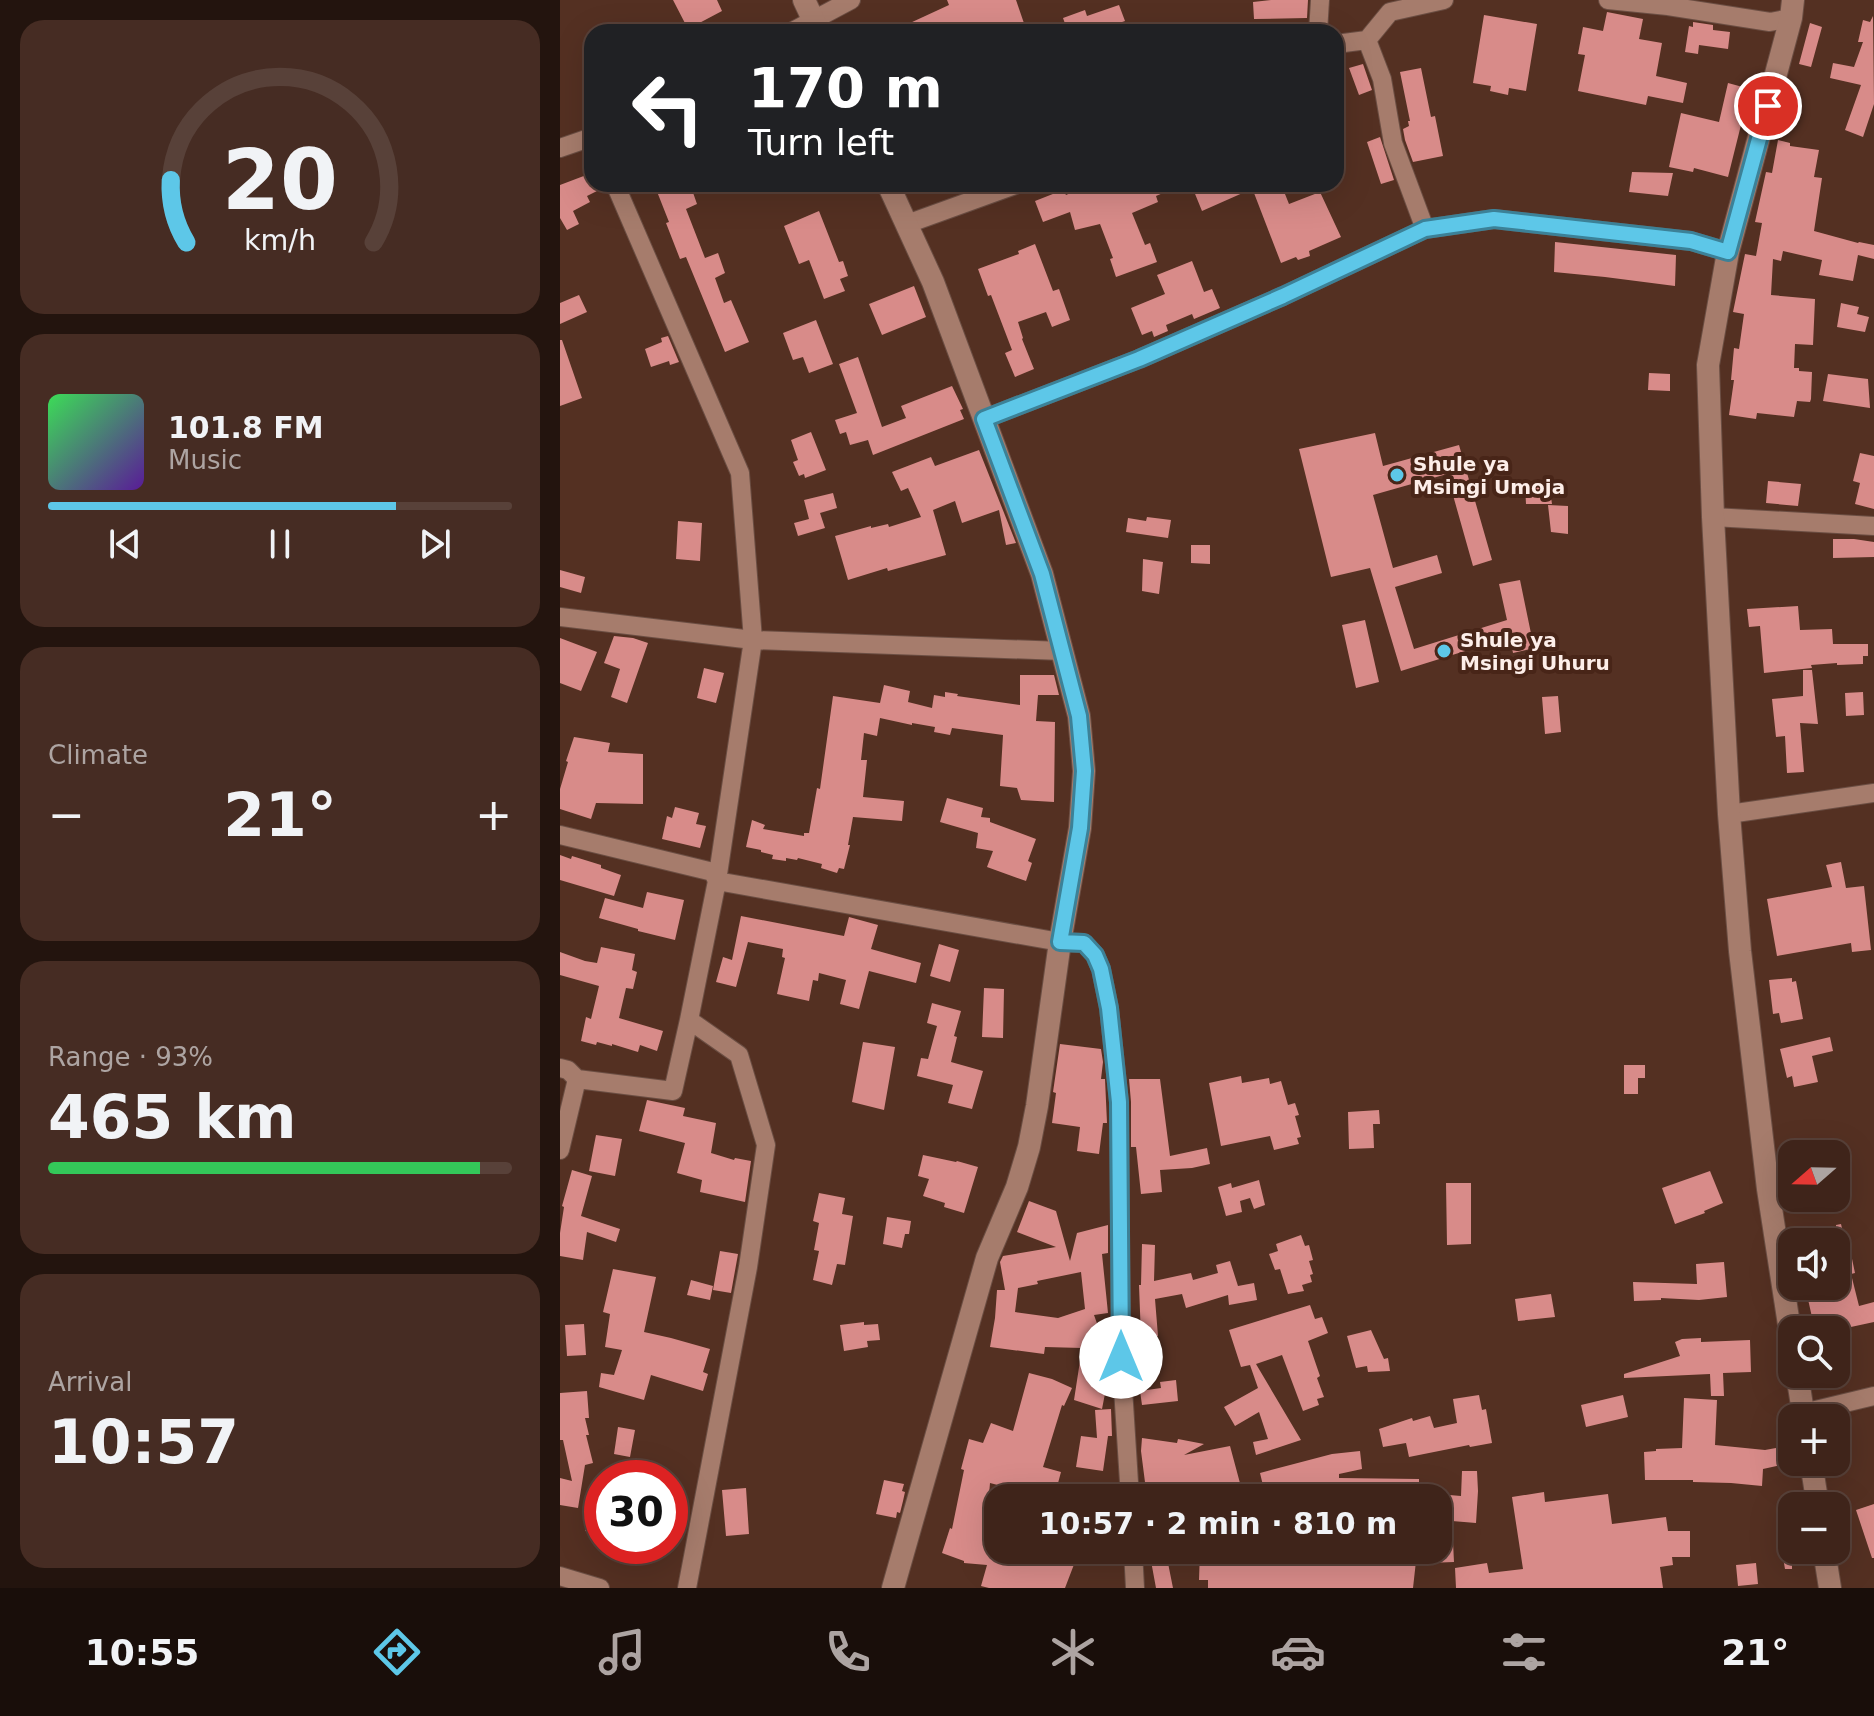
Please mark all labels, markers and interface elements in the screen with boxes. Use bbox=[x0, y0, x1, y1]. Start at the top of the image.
text: 170 m bbox=[748, 55, 943, 120]
icon: left bbox=[616, 56, 720, 160]
pin bbox=[1734, 72, 1802, 140]
icon: arrive bbox=[1746, 84, 1790, 128]
text: Turn left bbox=[748, 122, 894, 163]
text: 20 bbox=[222, 131, 338, 228]
text: km/h bbox=[244, 223, 316, 257]
text: 101.8 FM bbox=[168, 410, 324, 445]
text: Music bbox=[168, 445, 242, 475]
place label: Shule ya Msingi Umoja bbox=[1413, 452, 1565, 499]
marker: Shule ya Msingi Umoja bbox=[1388, 466, 1406, 484]
icon: previous bbox=[103, 522, 147, 566]
icon: pause bbox=[258, 522, 302, 566]
icon: next bbox=[413, 522, 457, 566]
place label: Shule ya Msingi Uhuru bbox=[1460, 628, 1610, 675]
marker: Shule ya Msingi Uhuru bbox=[1435, 642, 1453, 660]
text: Climate bbox=[48, 740, 148, 770]
text: 21° bbox=[223, 780, 337, 850]
text: − bbox=[48, 789, 85, 840]
text: + bbox=[475, 789, 512, 840]
text: Range · 93% bbox=[48, 1042, 213, 1072]
text: 465 km bbox=[48, 1082, 297, 1152]
north arrow bbox=[1778, 1140, 1850, 1212]
map controls bbox=[1778, 1140, 1850, 1564]
button: sound bbox=[1778, 1228, 1850, 1300]
position arrow bbox=[1079, 1315, 1163, 1399]
button: search bbox=[1778, 1316, 1850, 1388]
text: Arrival bbox=[48, 1367, 132, 1397]
button: + bbox=[1778, 1404, 1850, 1476]
text: 10:57 bbox=[48, 1407, 239, 1477]
speed limit sign: 30 bbox=[584, 1460, 688, 1564]
button: − bbox=[1778, 1492, 1850, 1564]
text: 10:57 · 2 min · 810 m bbox=[1039, 1506, 1397, 1541]
icon: directions bbox=[369, 1624, 425, 1680]
icon: music bbox=[594, 1624, 650, 1680]
icon: phone bbox=[820, 1624, 876, 1680]
icon: climate bbox=[1045, 1624, 1101, 1680]
icon: car bbox=[1270, 1624, 1326, 1680]
icon: filters bbox=[1496, 1624, 1552, 1680]
text: 10:55 bbox=[85, 1632, 199, 1673]
text: 21° bbox=[1721, 1632, 1789, 1673]

